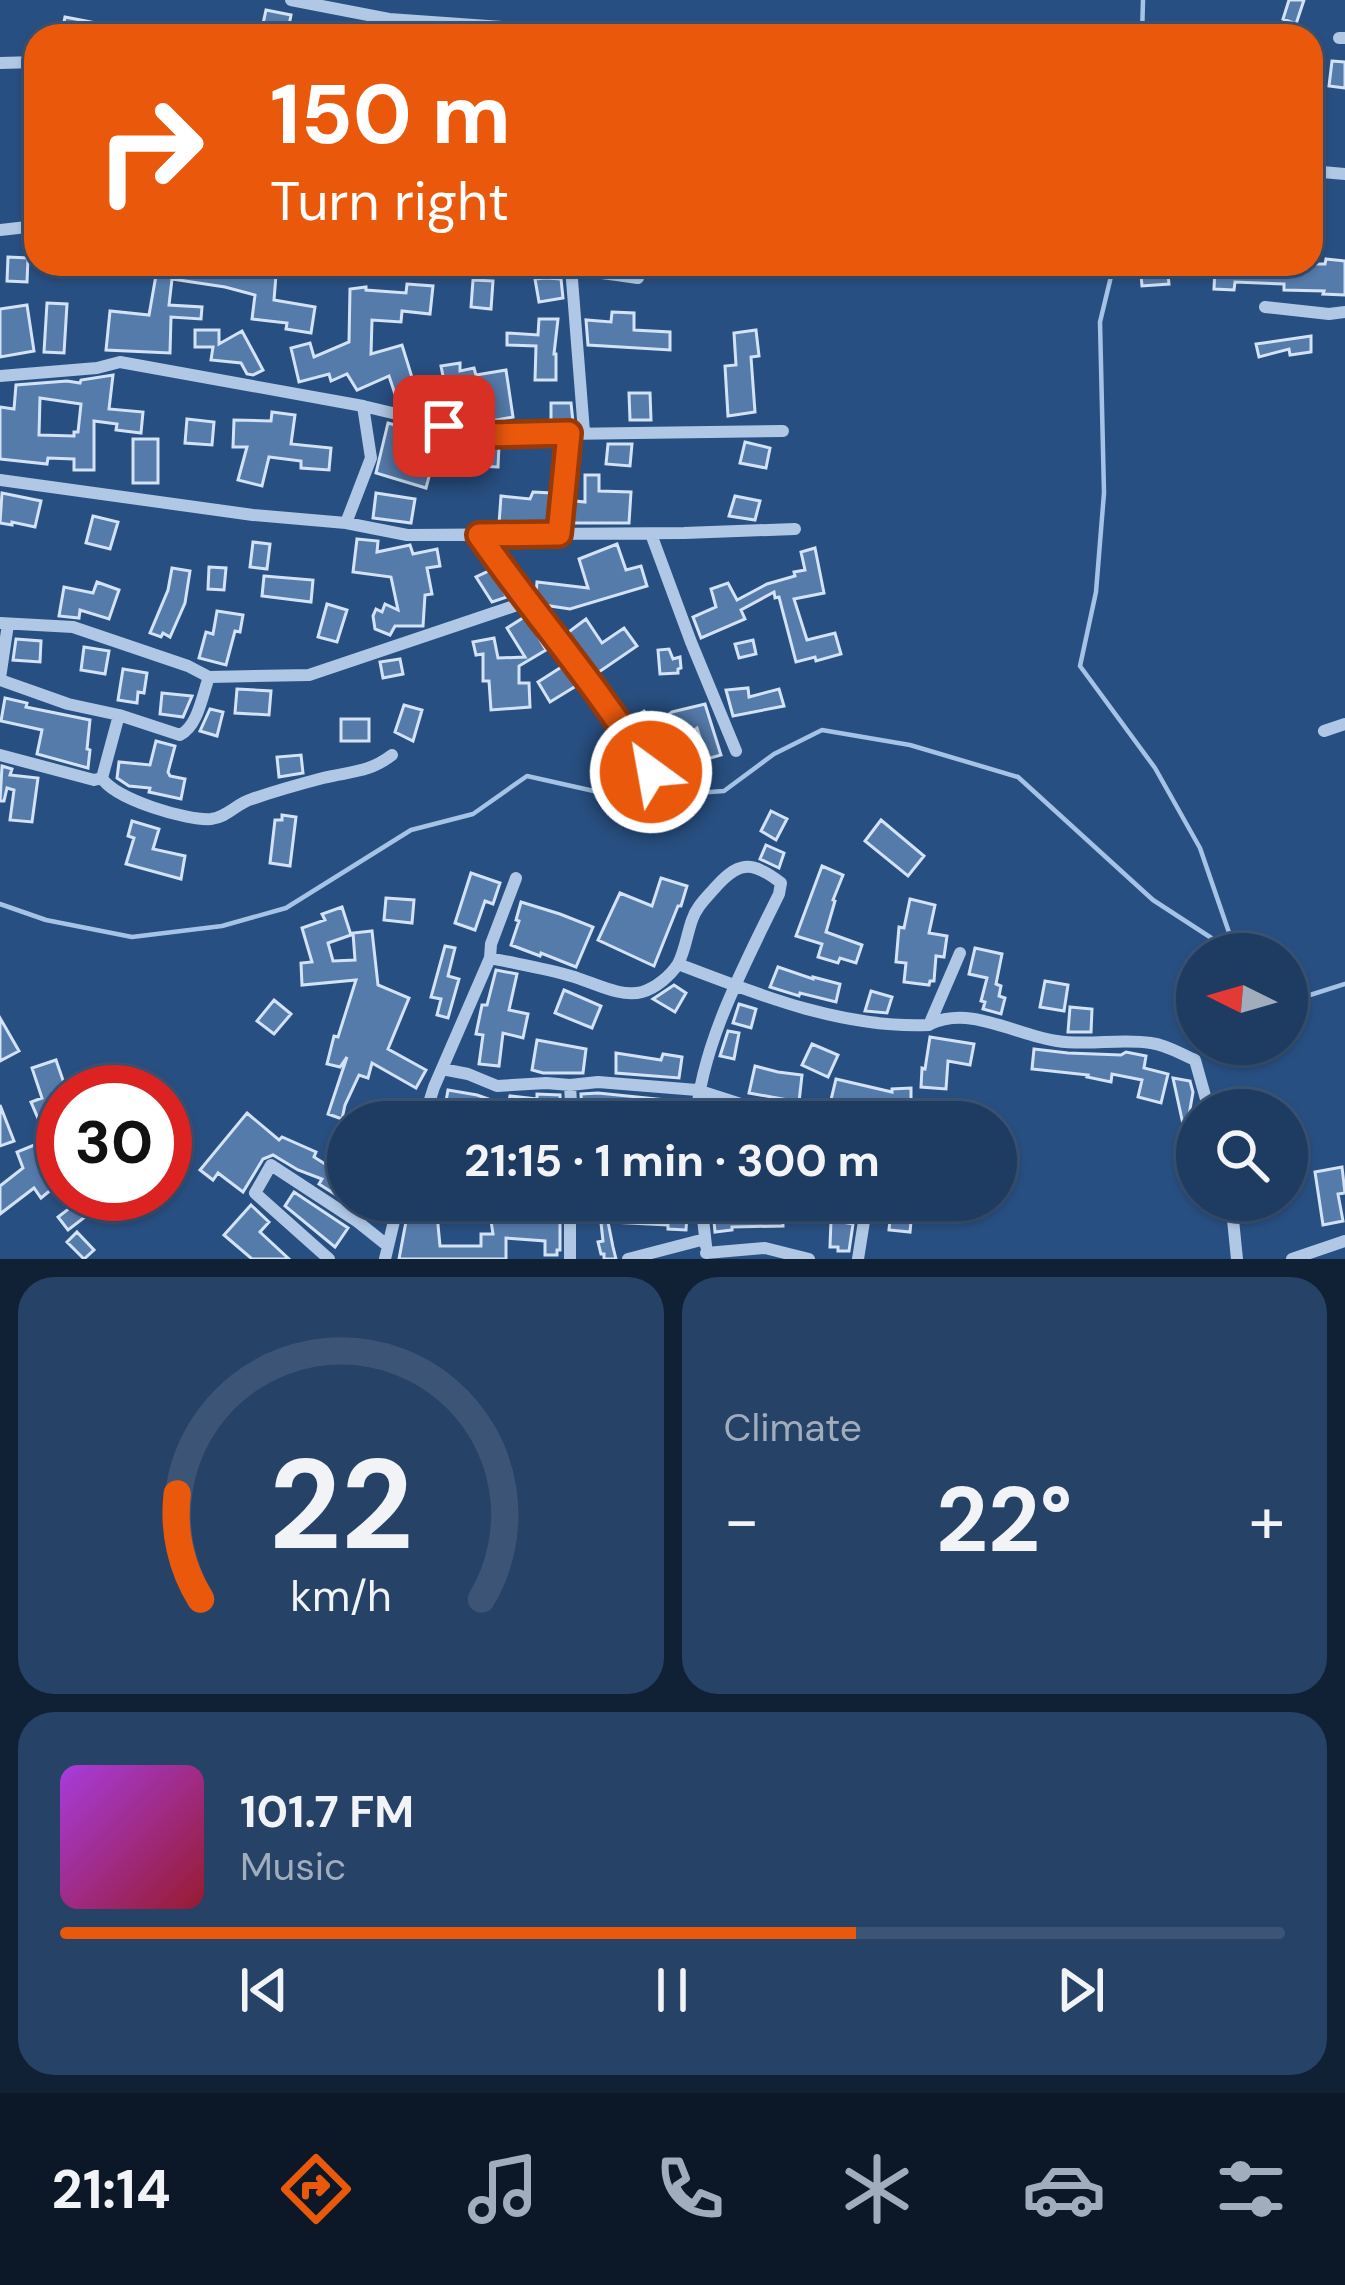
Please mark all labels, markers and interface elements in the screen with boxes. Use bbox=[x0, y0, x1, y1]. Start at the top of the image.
text: 150 m bbox=[270, 60, 511, 169]
icon: right bbox=[72, 72, 228, 228]
text: Turn right bbox=[270, 166, 509, 237]
pin bbox=[393, 375, 495, 477]
icon: arrive bbox=[411, 393, 477, 459]
position arrow bbox=[588, 709, 714, 835]
north arrow bbox=[1176, 933, 1308, 1065]
map controls bbox=[1176, 933, 1308, 1221]
speed limit sign: 30 bbox=[36, 1065, 192, 1221]
button: search bbox=[1176, 1089, 1308, 1221]
text: 21:15 · 1 min · 300 m bbox=[464, 1131, 880, 1190]
text: Climate bbox=[724, 1402, 862, 1453]
text: 22 bbox=[269, 1424, 413, 1587]
text: 22° bbox=[936, 1462, 1073, 1579]
text: − bbox=[724, 1478, 760, 1563]
text: + bbox=[1249, 1478, 1285, 1563]
text: km/h bbox=[290, 1567, 391, 1623]
text: 101.7 FM bbox=[240, 1782, 414, 1841]
text: Music bbox=[240, 1841, 346, 1892]
icon: previous bbox=[231, 1957, 297, 2023]
icon: pause bbox=[639, 1957, 705, 2023]
icon: next bbox=[1048, 1957, 1114, 2023]
icon: directions bbox=[274, 2147, 358, 2231]
icon: music bbox=[461, 2147, 545, 2231]
icon: phone bbox=[648, 2147, 732, 2231]
icon: climate bbox=[835, 2147, 919, 2231]
icon: car bbox=[1022, 2147, 1106, 2231]
icon: filters bbox=[1209, 2147, 1293, 2231]
text: 21:14 bbox=[52, 2154, 171, 2225]

